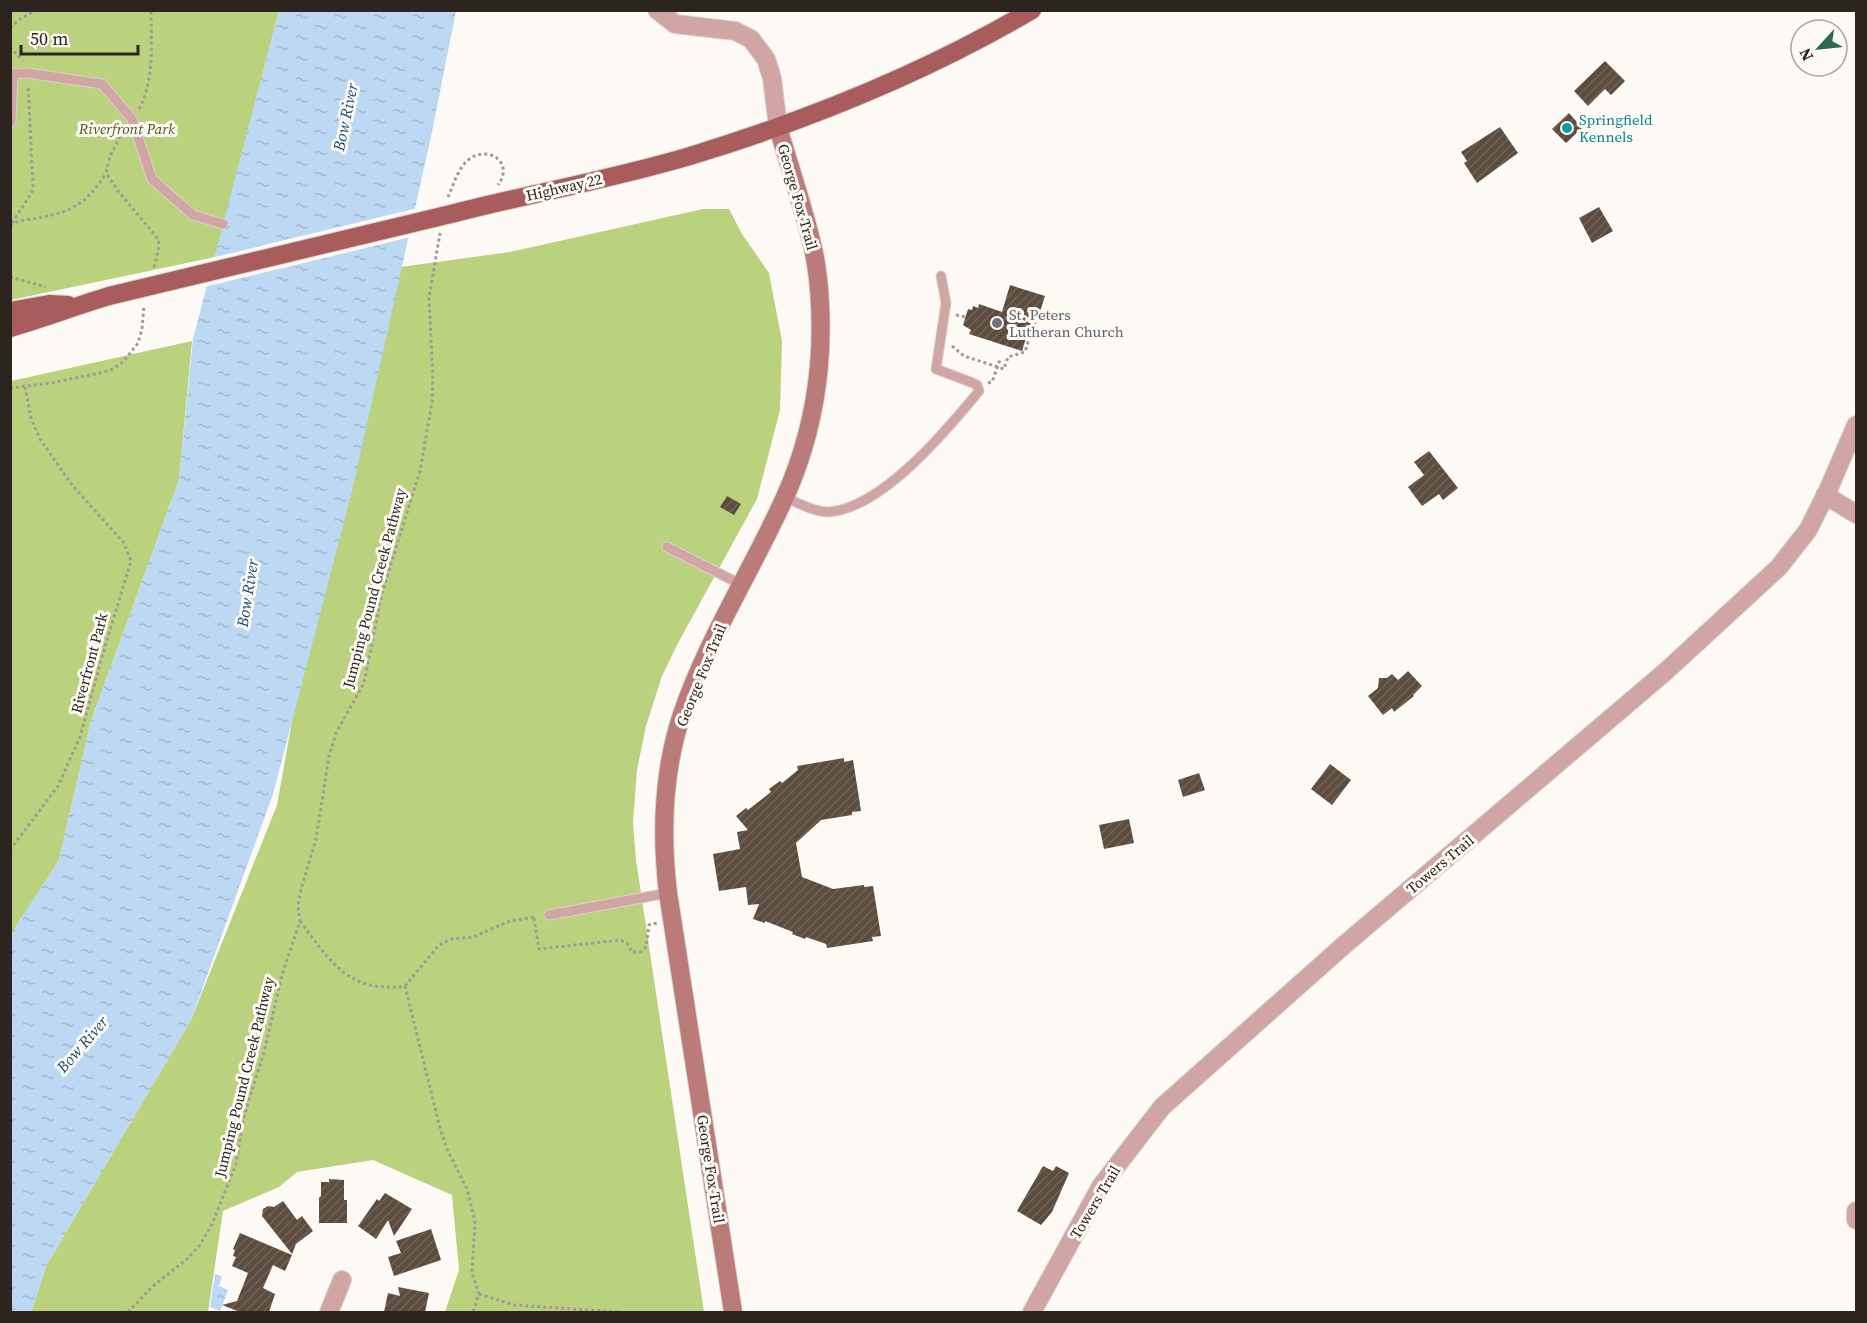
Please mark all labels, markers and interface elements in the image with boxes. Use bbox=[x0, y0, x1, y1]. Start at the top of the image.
scale bar bbox=[21, 18, 138, 56]
north arrow bbox=[1789, 18, 1849, 78]
text: 50 m bbox=[30, 26, 68, 51]
text: N bbox=[1793, 44, 1818, 65]
water label: Bow River bbox=[327, 81, 363, 154]
place label: Springfield Kennels bbox=[1579, 109, 1653, 147]
park label: Riverfront Park bbox=[78, 118, 176, 139]
marker: Springfield Kennels bbox=[1560, 121, 1574, 135]
street label: George Fox Trail bbox=[773, 141, 823, 253]
street label: Highway 22 bbox=[524, 168, 604, 206]
place label: St. Peters Lutheran Church bbox=[1009, 304, 1124, 342]
marker: St. Peters Lutheran Church bbox=[990, 316, 1004, 330]
street label: Jumping Pound Creek Pathway bbox=[337, 485, 411, 691]
water label: Bow River bbox=[231, 557, 263, 629]
street label: Riverfront Park bbox=[66, 610, 113, 716]
street label: George Fox Trail bbox=[671, 620, 731, 730]
street label: Towers Trail bbox=[1402, 829, 1479, 899]
street label: Jumping Pound Creek Pathway bbox=[209, 974, 279, 1180]
water label: Bow River bbox=[51, 1011, 113, 1078]
street label: George Fox Trail bbox=[692, 1113, 730, 1225]
street label: Towers Trail bbox=[1065, 1161, 1125, 1243]

